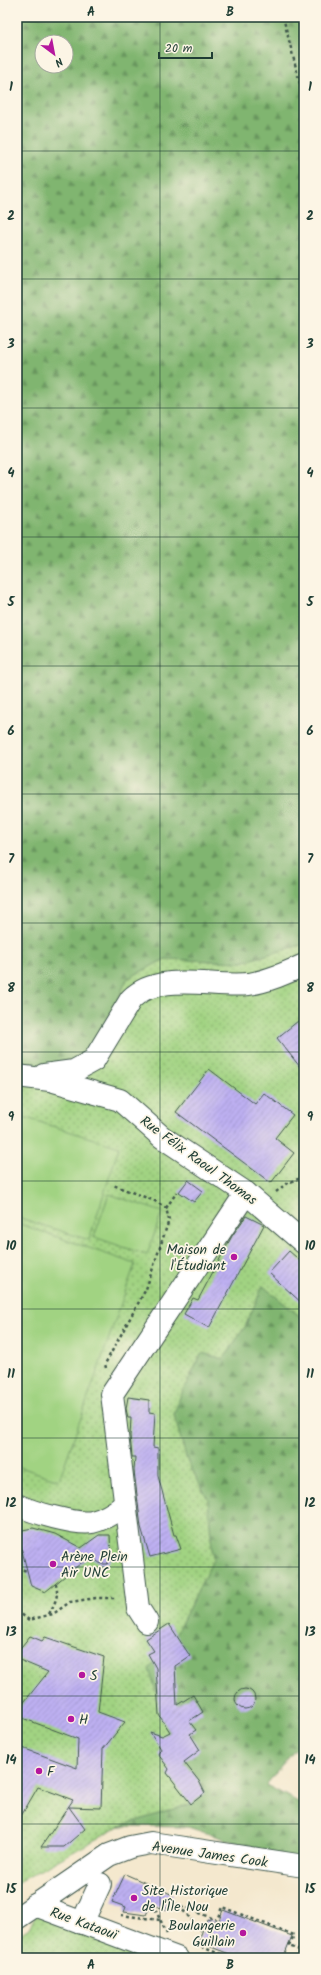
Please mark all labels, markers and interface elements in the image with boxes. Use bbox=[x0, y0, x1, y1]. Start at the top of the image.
text: A bbox=[87, 2, 95, 23]
text: B bbox=[226, 2, 234, 23]
north arrow bbox=[34, 34, 74, 74]
scale bar bbox=[159, 34, 212, 60]
text: 20 m bbox=[165, 39, 193, 58]
text: N bbox=[51, 52, 66, 71]
text: 1 bbox=[9, 77, 13, 98]
text: 1 bbox=[308, 77, 312, 98]
text: 2 bbox=[7, 206, 15, 227]
text: 2 bbox=[306, 206, 314, 227]
text: 3 bbox=[6, 334, 15, 355]
text: 3 bbox=[305, 334, 314, 355]
text: 4 bbox=[7, 463, 15, 484]
text: 4 bbox=[306, 463, 314, 484]
text: 5 bbox=[7, 592, 16, 613]
text: 5 bbox=[306, 592, 315, 613]
text: 6 bbox=[7, 721, 15, 742]
text: 6 bbox=[306, 721, 314, 742]
text: 7 bbox=[8, 849, 15, 870]
text: 7 bbox=[307, 849, 314, 870]
text: 8 bbox=[7, 978, 15, 999]
text: 8 bbox=[306, 978, 314, 999]
text: 9 bbox=[8, 1107, 15, 1128]
text: 9 bbox=[307, 1107, 314, 1128]
street label: Rue Félix Raoul Thomas bbox=[135, 1111, 262, 1211]
text: 10 bbox=[6, 1236, 17, 1257]
text: 10 bbox=[305, 1236, 316, 1257]
place label: Maison de l'Étudiant bbox=[166, 1239, 227, 1277]
marker: Maison de l'Étudiant bbox=[229, 1252, 239, 1262]
text: 11 bbox=[7, 1364, 15, 1385]
text: 11 bbox=[306, 1364, 314, 1385]
text: 12 bbox=[5, 1493, 17, 1514]
text: 12 bbox=[304, 1493, 316, 1514]
place label: Arène Plein Air UNC bbox=[61, 1546, 128, 1584]
marker: Arène Plein Air UNC bbox=[48, 1559, 58, 1569]
text: 13 bbox=[5, 1622, 17, 1643]
text: 13 bbox=[304, 1622, 316, 1643]
place label: S bbox=[90, 1665, 98, 1687]
marker: S bbox=[77, 1670, 87, 1680]
place label: H bbox=[79, 1709, 88, 1731]
marker: H bbox=[66, 1714, 76, 1724]
text: 14 bbox=[5, 1750, 17, 1771]
text: 14 bbox=[304, 1750, 316, 1771]
place label: F bbox=[47, 1761, 56, 1783]
marker: F bbox=[34, 1766, 44, 1776]
street label: Avenue James Cook bbox=[151, 1836, 270, 1874]
text: 15 bbox=[6, 1879, 18, 1900]
text: 15 bbox=[305, 1879, 317, 1900]
place label: Site Historique de l'Île Nou bbox=[142, 1880, 229, 1918]
marker: Site Historique de l'Île Nou bbox=[129, 1893, 139, 1903]
street label: Rue Kataouï bbox=[47, 1902, 122, 1947]
place label: Boulangerie Guillain bbox=[168, 1915, 236, 1953]
marker: Boulangerie Guillain bbox=[238, 1928, 248, 1938]
text: A bbox=[87, 1955, 95, 1975]
text: B bbox=[226, 1955, 234, 1975]

